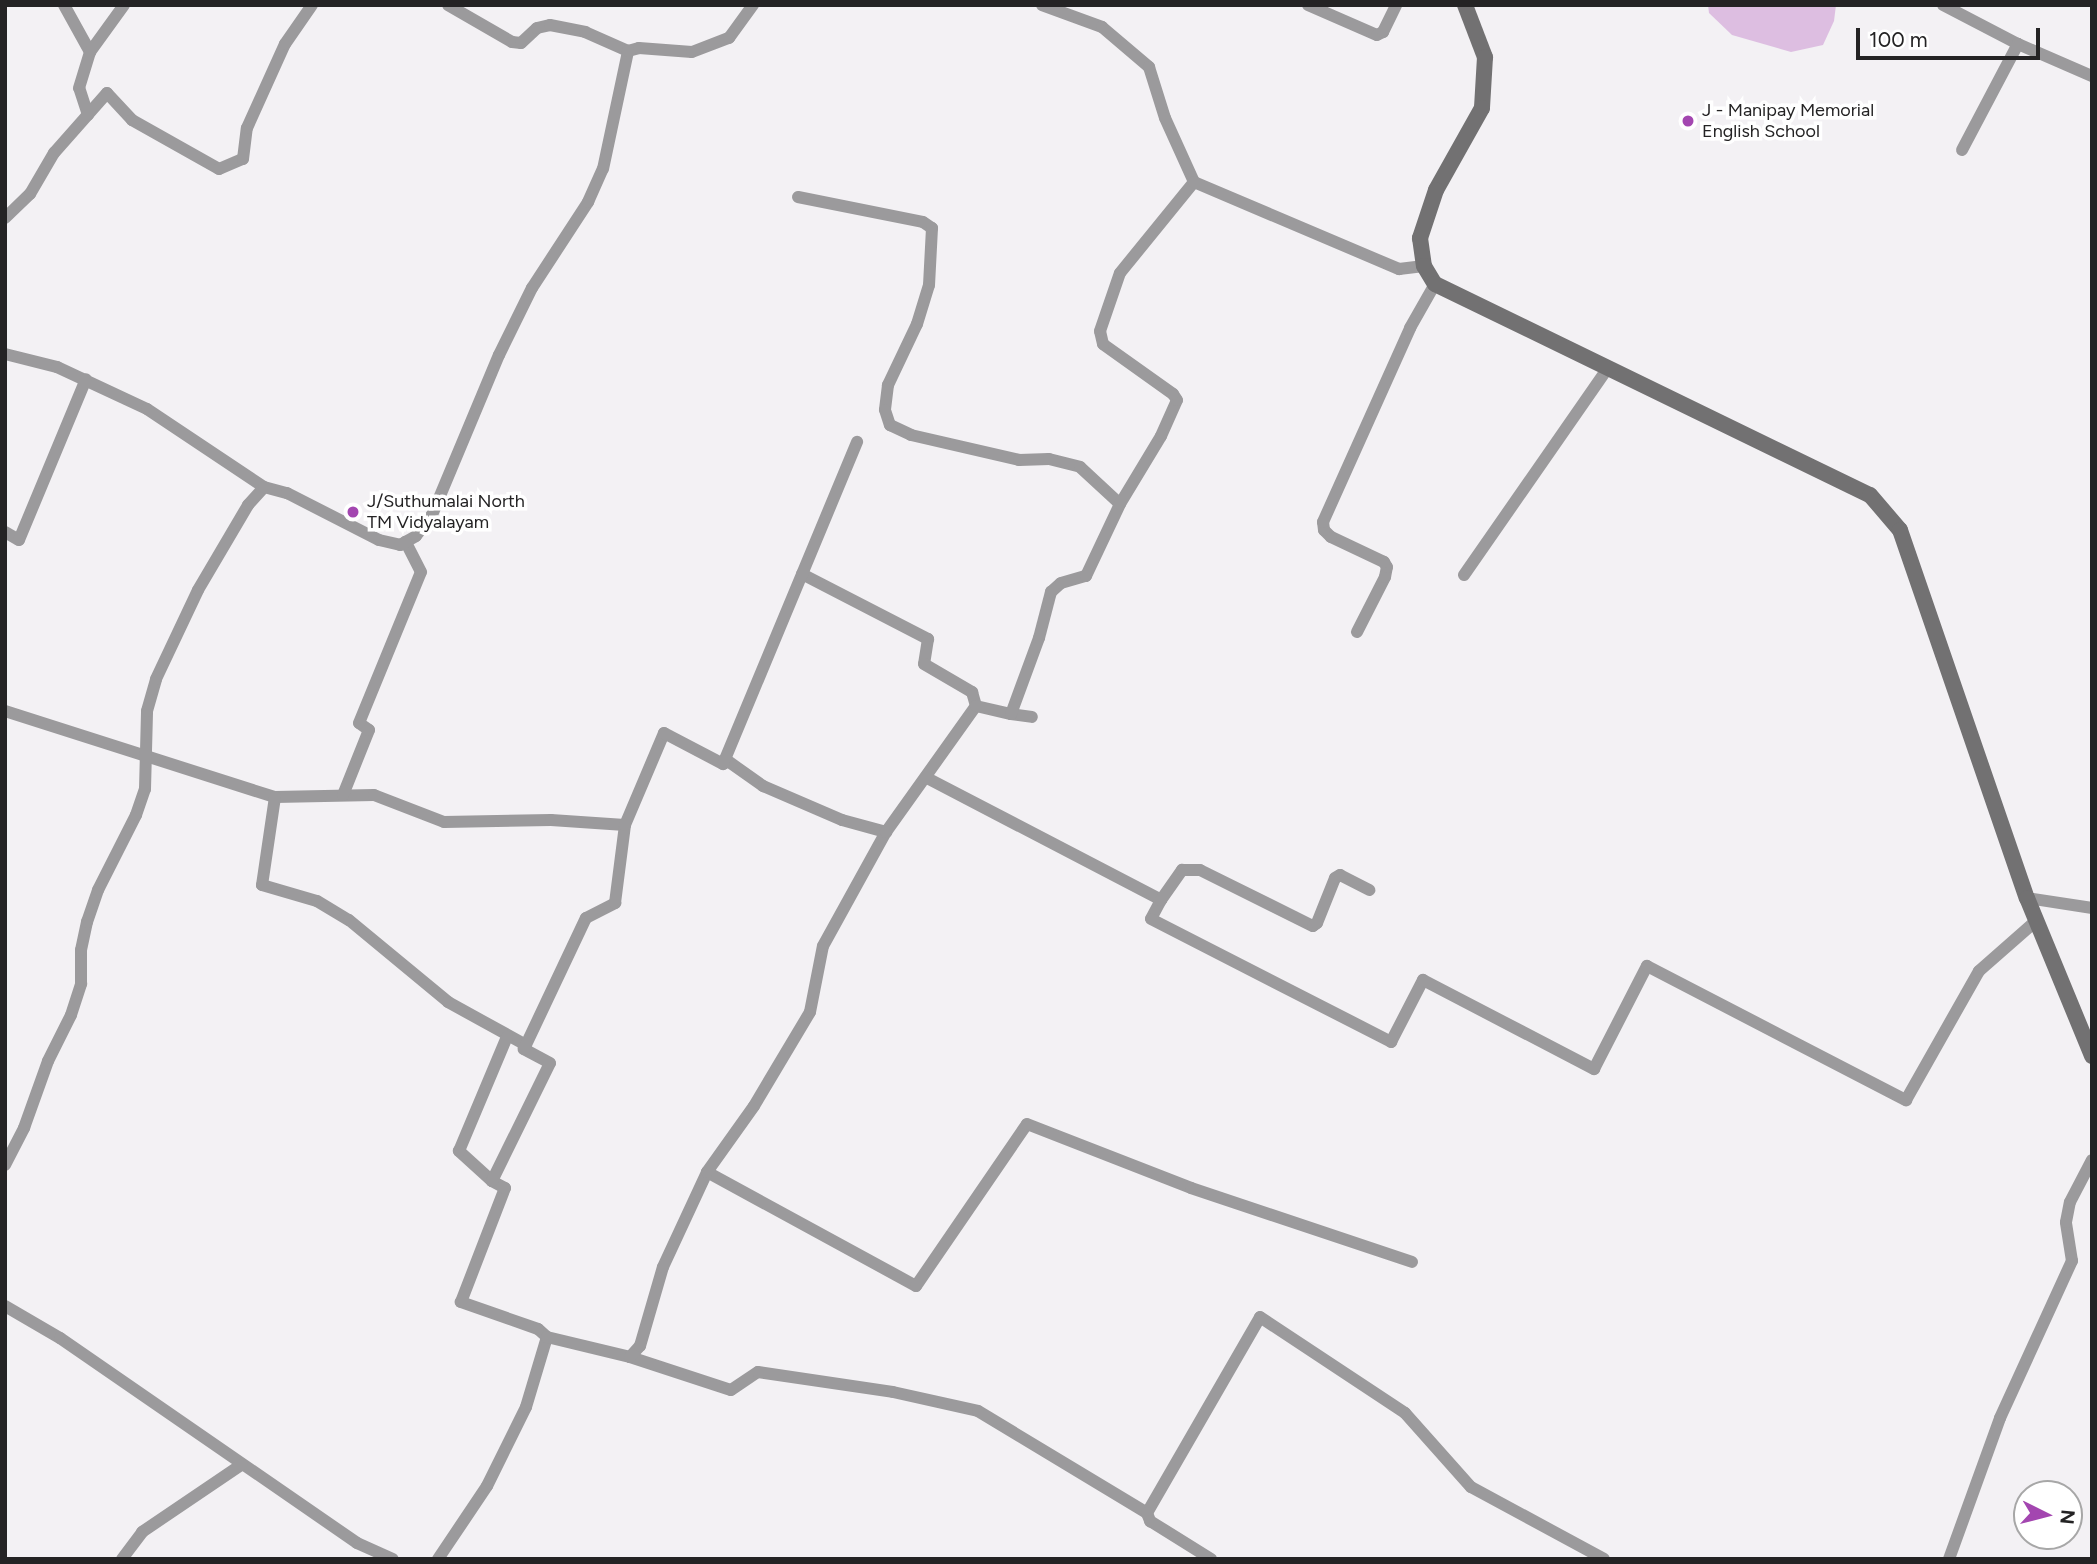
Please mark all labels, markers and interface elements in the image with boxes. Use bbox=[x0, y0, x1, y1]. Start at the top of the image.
scale bar bbox=[1859, 14, 2043, 58]
text: 100 m bbox=[1869, 27, 1928, 52]
place label: J - Manipay Memorial English School bbox=[1702, 100, 1874, 142]
marker: J - Manipay Memorial English School bbox=[1680, 113, 1696, 129]
place label: J/Suthumalai North TM Vidyalayam bbox=[367, 491, 525, 534]
marker: J/Suthumalai North TM Vidyalayam bbox=[345, 504, 361, 520]
north arrow bbox=[2013, 1480, 2083, 1550]
text: N bbox=[2055, 1509, 2080, 1526]

